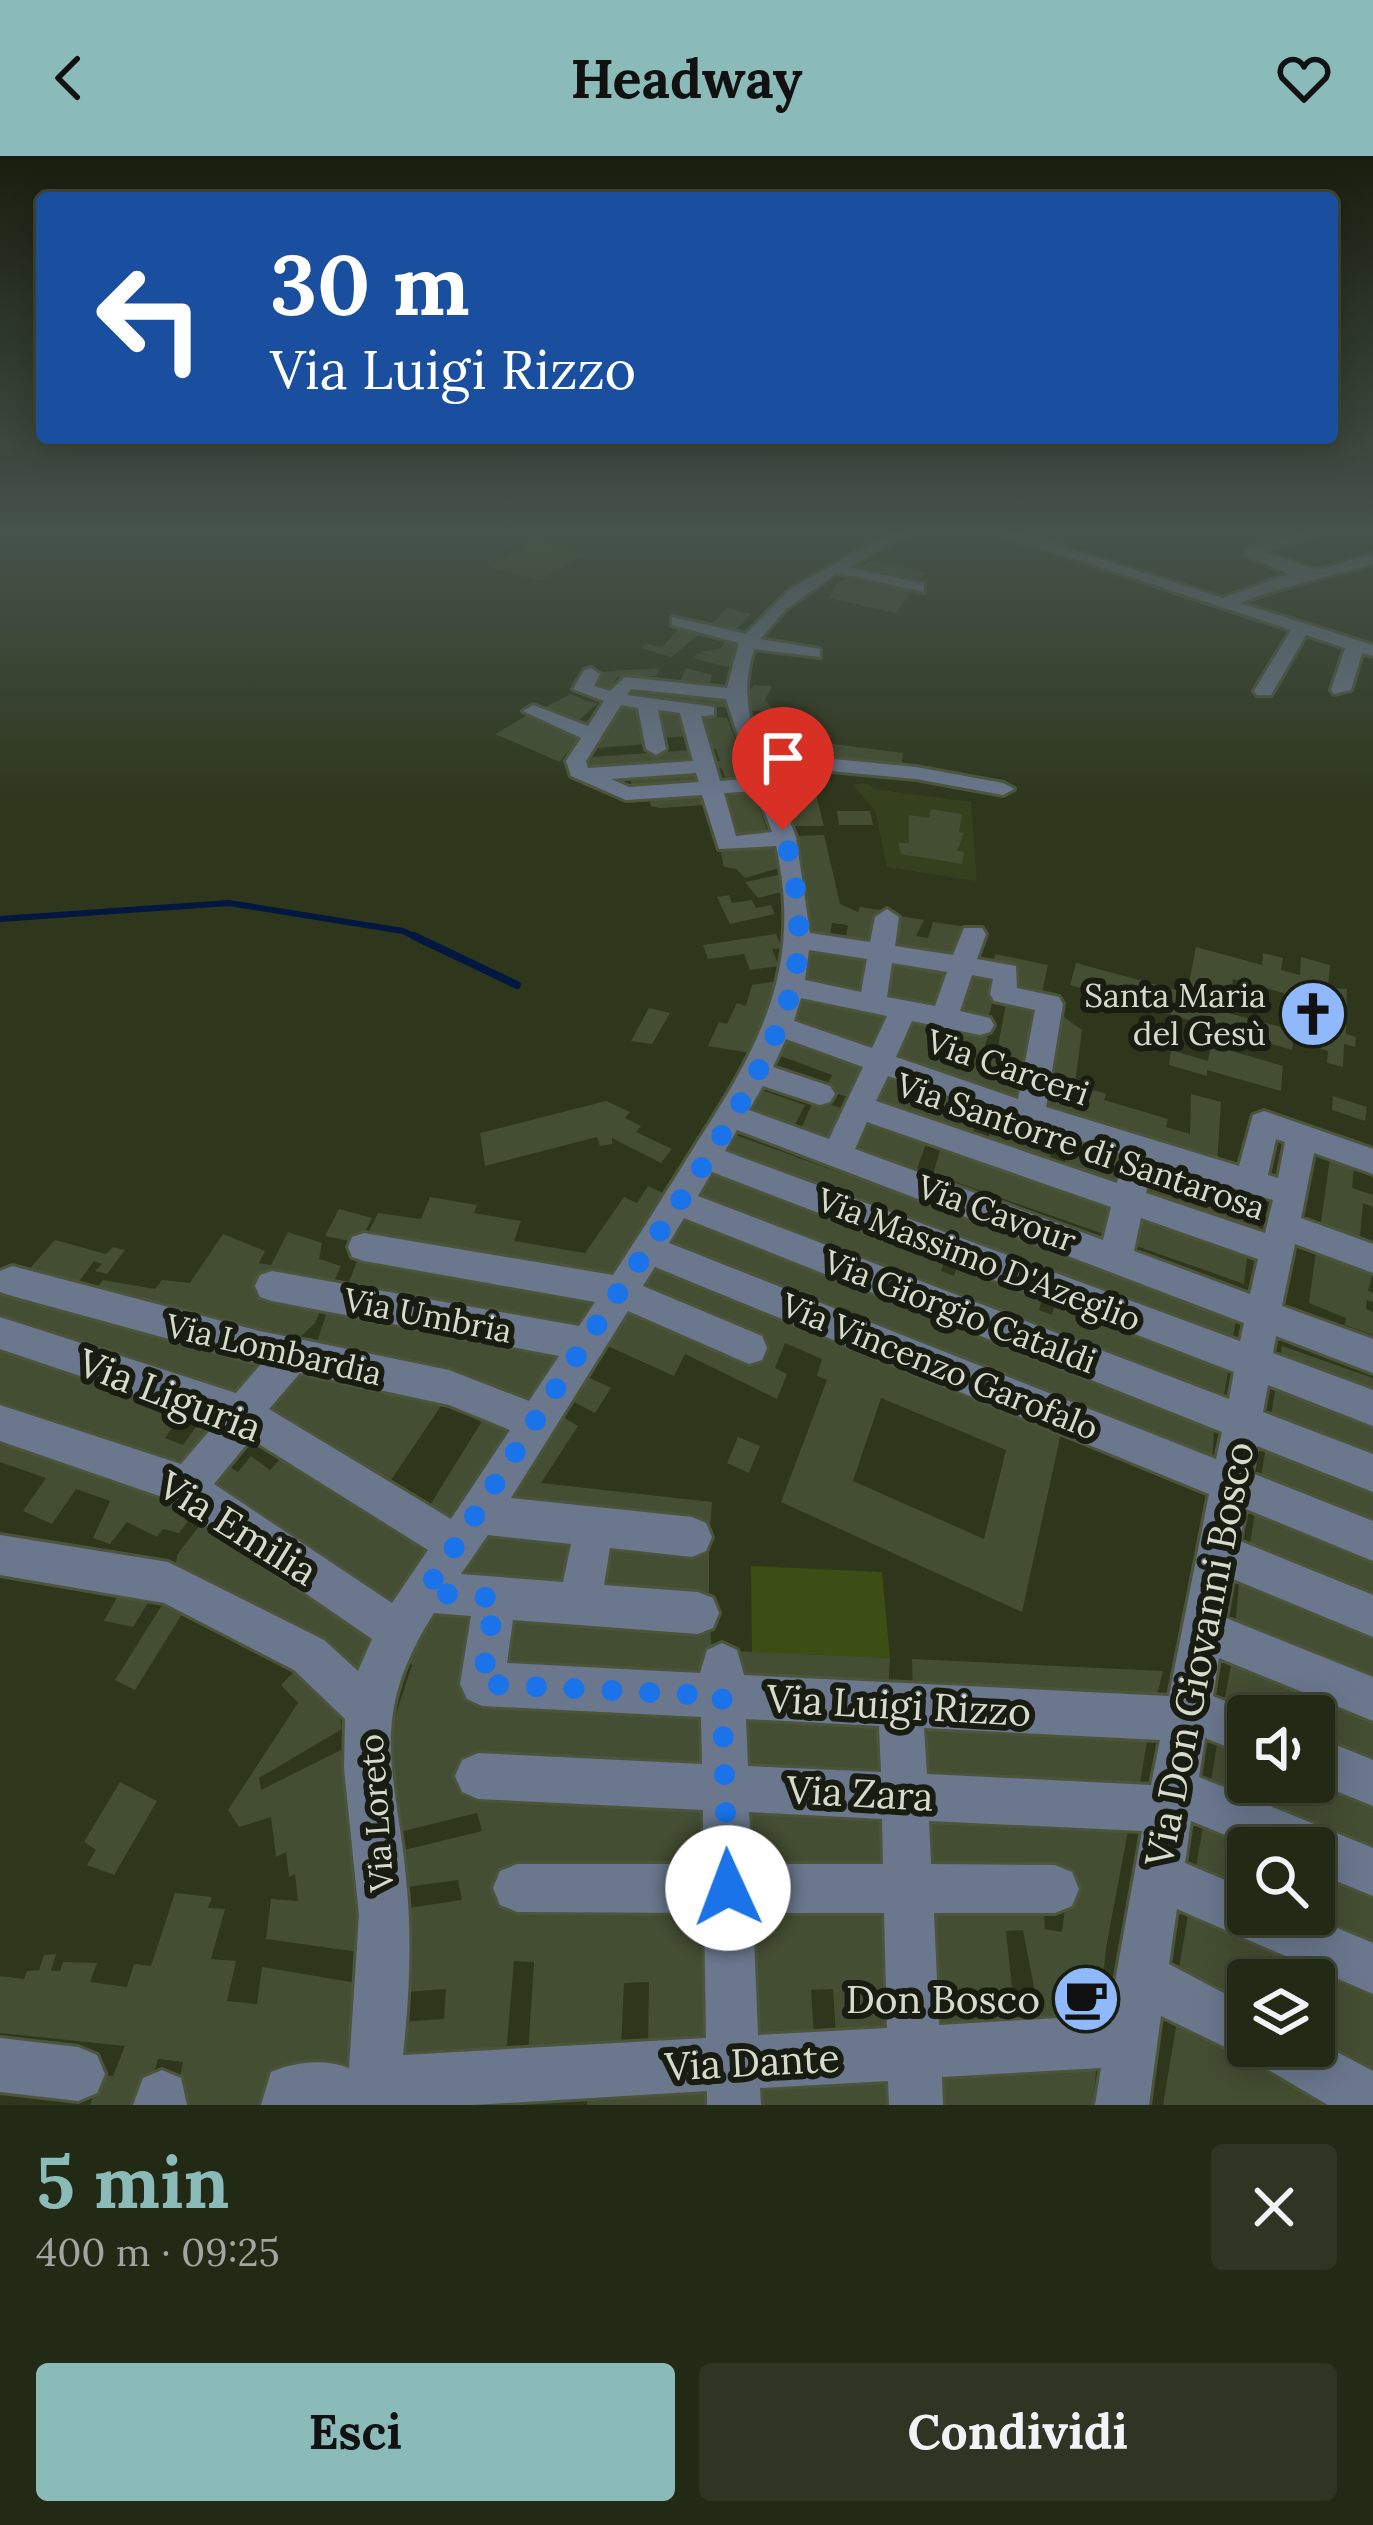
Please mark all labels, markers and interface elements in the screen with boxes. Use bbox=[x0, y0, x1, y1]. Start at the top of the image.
text: Headway bbox=[570, 44, 803, 113]
icon: back bbox=[36, 45, 102, 111]
icon: heart bbox=[1271, 45, 1337, 111]
text: 30 m bbox=[270, 230, 470, 338]
icon: left bbox=[72, 240, 228, 396]
text: Via Luigi Rizzo bbox=[270, 335, 636, 404]
pin bbox=[732, 707, 834, 830]
icon: arrive bbox=[750, 725, 816, 791]
place label: Santa Maria del Gesù bbox=[1084, 974, 1266, 1054]
church icon: Santa Maria del Gesù bbox=[1278, 979, 1348, 1049]
street label: Via Carceri bbox=[920, 1019, 1095, 1114]
street label: Via Santorre di Santarosa bbox=[890, 1063, 1271, 1229]
street label: Via Cavour bbox=[911, 1165, 1083, 1261]
street label: Via Massimo D'Azeglio bbox=[810, 1178, 1147, 1340]
street label: Via Giorgio Cataldi bbox=[817, 1239, 1102, 1382]
street label: Via Umbria bbox=[339, 1278, 516, 1352]
street label: Via Vincenzo Garofalo bbox=[774, 1283, 1105, 1449]
street label: Via Lombardia bbox=[161, 1304, 386, 1394]
street label: Via Liguria bbox=[70, 1337, 269, 1453]
street label: Via Don Giovanni Bosco bbox=[1133, 1437, 1265, 1872]
street label: Via Emilia bbox=[148, 1459, 327, 1596]
street label: Via Luigi Rizzo bbox=[765, 1673, 1032, 1737]
map controls bbox=[1227, 1695, 1335, 2067]
button: sound bbox=[1227, 1695, 1335, 1803]
street label: Via Loreto bbox=[350, 1733, 403, 1894]
street label: Via Zara bbox=[784, 1764, 935, 1822]
position arrow bbox=[665, 1825, 791, 1951]
button: search bbox=[1227, 1827, 1335, 1935]
button: layers bbox=[1227, 1959, 1335, 2067]
cafe icon: Don Bosco bbox=[1051, 1964, 1121, 2034]
place label: Don Bosco bbox=[846, 1974, 1040, 2024]
street label: Via Dante bbox=[662, 2032, 841, 2092]
text: 5 min bbox=[36, 2136, 230, 2228]
button: close bbox=[1211, 2144, 1337, 2270]
text: 400 m · 09:25 bbox=[36, 2227, 280, 2277]
button: Esci bbox=[36, 2363, 675, 2501]
button: Condividi bbox=[699, 2363, 1337, 2501]

